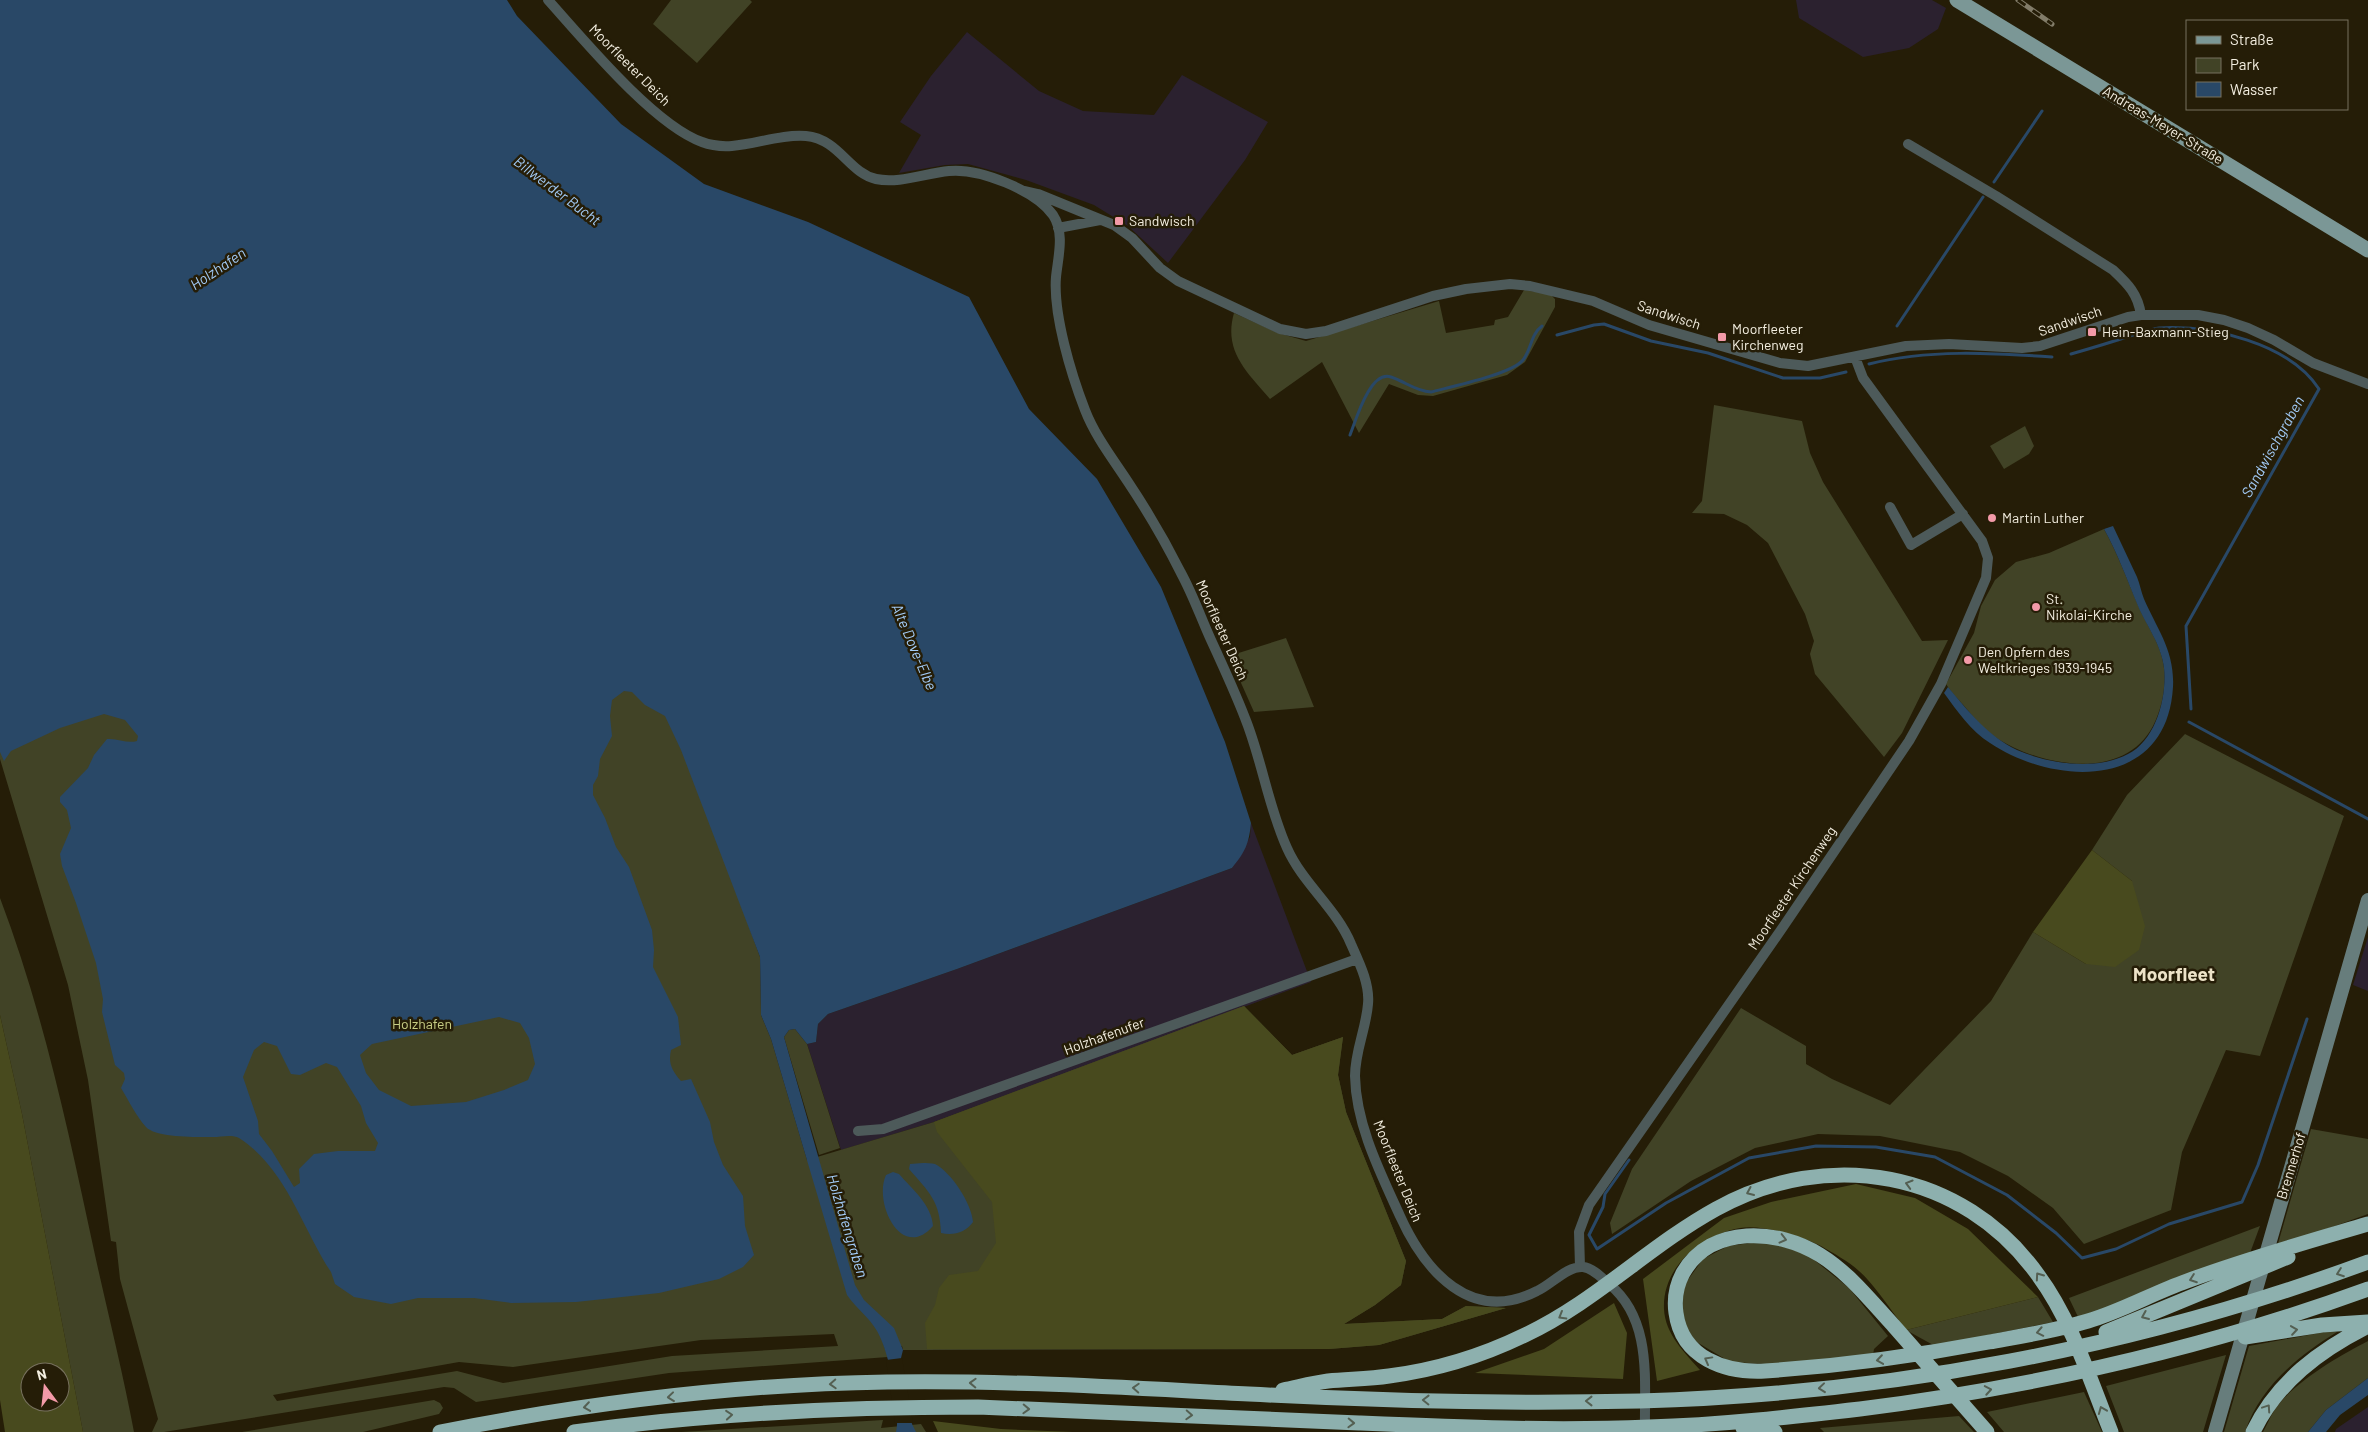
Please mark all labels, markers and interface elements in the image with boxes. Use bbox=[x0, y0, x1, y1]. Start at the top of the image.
street label: Moorfleeter Deich bbox=[586, 20, 675, 109]
legend bbox=[2186, 20, 2348, 110]
text: Straße bbox=[2230, 30, 2274, 48]
text: Park bbox=[2230, 55, 2260, 73]
text: Wasser bbox=[2230, 80, 2278, 98]
street label: Andreas-Meyer-Straße bbox=[2100, 82, 2227, 167]
water label: Billwerder Bucht bbox=[511, 152, 605, 229]
place label: Sandwisch bbox=[1129, 212, 1195, 229]
marker: Sandwisch bbox=[1113, 215, 1125, 227]
water label: Holzhafen bbox=[186, 243, 249, 293]
street label: Sandwisch bbox=[1635, 296, 1703, 333]
street label: Sandwisch bbox=[2036, 302, 2104, 339]
place label: Moorfleeter Kirchenweg bbox=[1732, 320, 1804, 353]
place label: Hein-Baxmann-Stieg bbox=[2102, 323, 2229, 340]
marker: Hein-Baxmann-Stieg bbox=[2086, 326, 2098, 338]
marker: Moorfleeter Kirchenweg bbox=[1716, 331, 1728, 343]
water label: Sandwischgraben bbox=[2237, 393, 2307, 500]
place label: Martin Luther bbox=[2002, 509, 2084, 526]
marker: Martin Luther bbox=[1986, 512, 1998, 524]
street label: Moorfleeter Deich bbox=[1193, 577, 1252, 683]
place label: St. Nikolai-Kirche bbox=[2046, 590, 2132, 623]
water label: Alte Dove-Elbe bbox=[889, 601, 941, 693]
marker: St. Nikolai-Kirche bbox=[2030, 601, 2042, 613]
place label: Den Opfern des Weltkrieges 1939-1945 bbox=[1978, 643, 2112, 676]
marker: Den Opfern des Weltkrieges 1939-1945 bbox=[1962, 654, 1974, 666]
street label: Moorfleeter Kirchenweg bbox=[1744, 823, 1839, 953]
district label: Moorfleet bbox=[2133, 962, 2215, 985]
street label: Holzhafenufer bbox=[1061, 1013, 1146, 1058]
park label: Holzhafen bbox=[392, 1015, 452, 1032]
street label: Moorfleeter Deich bbox=[1370, 1117, 1427, 1224]
street label: Brennerhof bbox=[2272, 1130, 2309, 1201]
water label: Holzhafengraben bbox=[824, 1172, 872, 1280]
one-way arrow bbox=[1905, 1179, 1913, 1189]
one-way arrow bbox=[1746, 1186, 1755, 1197]
one-way arrow bbox=[1778, 1234, 1786, 1244]
one-way arrow bbox=[2336, 1267, 2345, 1277]
one-way arrow bbox=[2036, 1272, 2045, 1282]
one-way arrow bbox=[2189, 1273, 2198, 1283]
one-way arrow bbox=[1558, 1309, 1567, 1319]
one-way arrow bbox=[2141, 1309, 2150, 1320]
one-way arrow bbox=[2289, 1325, 2298, 1335]
one-way arrow bbox=[2036, 1327, 2045, 1337]
one-way arrow bbox=[1876, 1354, 1885, 1364]
one-way arrow bbox=[1705, 1357, 1714, 1367]
north arrow bbox=[20, 1362, 70, 1412]
text: N bbox=[35, 1365, 48, 1383]
one-way arrow bbox=[969, 1378, 976, 1388]
one-way arrow bbox=[828, 1379, 836, 1390]
one-way arrow bbox=[1817, 1382, 1825, 1393]
one-way arrow bbox=[1131, 1383, 1139, 1394]
one-way arrow bbox=[1984, 1386, 1992, 1396]
one-way arrow bbox=[666, 1391, 674, 1402]
one-way arrow bbox=[1422, 1395, 1430, 1406]
one-way arrow bbox=[1584, 1396, 1592, 1406]
one-way arrow bbox=[583, 1401, 591, 1412]
one-way arrow bbox=[1023, 1403, 1031, 1414]
one-way arrow bbox=[2261, 1404, 2270, 1414]
one-way arrow bbox=[2098, 1407, 2108, 1415]
one-way arrow bbox=[725, 1409, 733, 1420]
one-way arrow bbox=[1185, 1410, 1193, 1421]
one-way arrow bbox=[1347, 1417, 1355, 1428]

